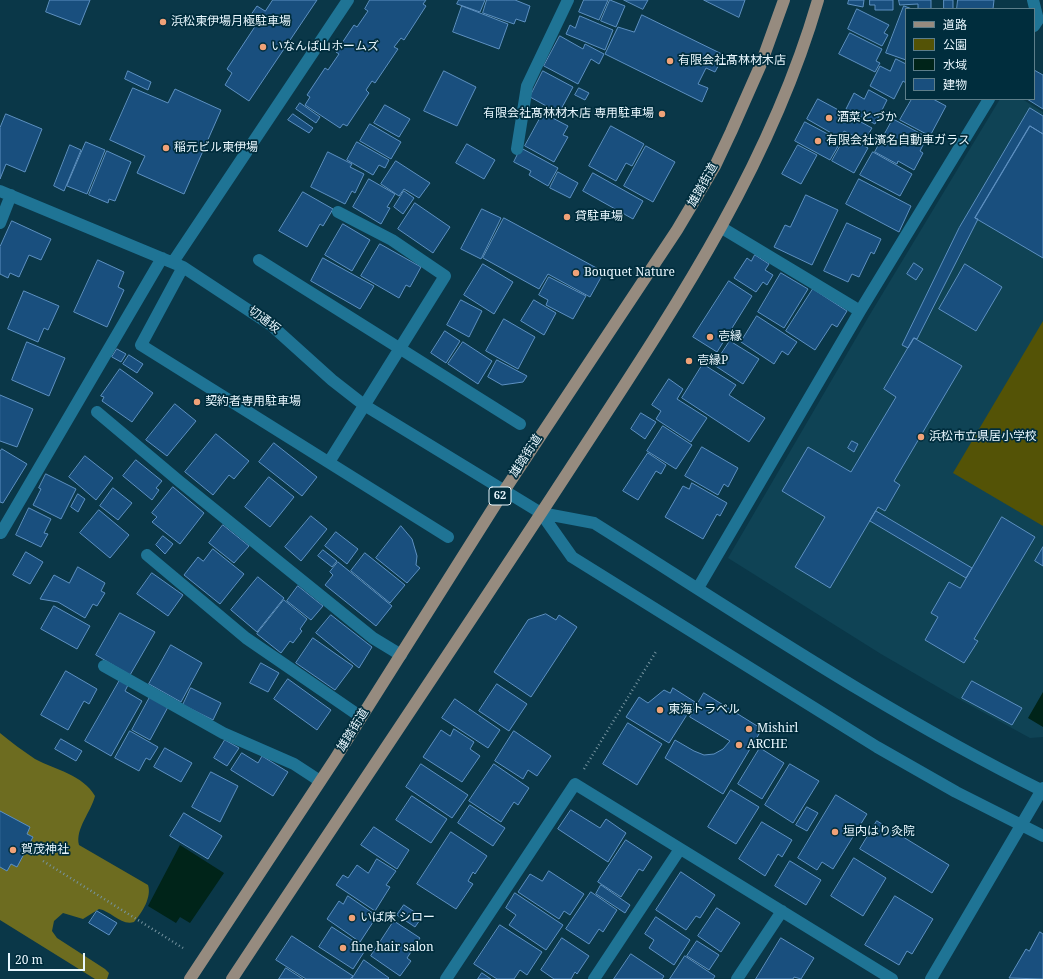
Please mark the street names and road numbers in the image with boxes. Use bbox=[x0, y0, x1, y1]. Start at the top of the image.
street label: 雄踏街道 bbox=[685, 161, 721, 209]
street label: 切通坂 bbox=[245, 303, 283, 337]
street label: 雄踏街道 bbox=[507, 432, 545, 480]
road number: 62 bbox=[489, 487, 511, 505]
street label: 雄踏街道 bbox=[334, 706, 372, 754]

